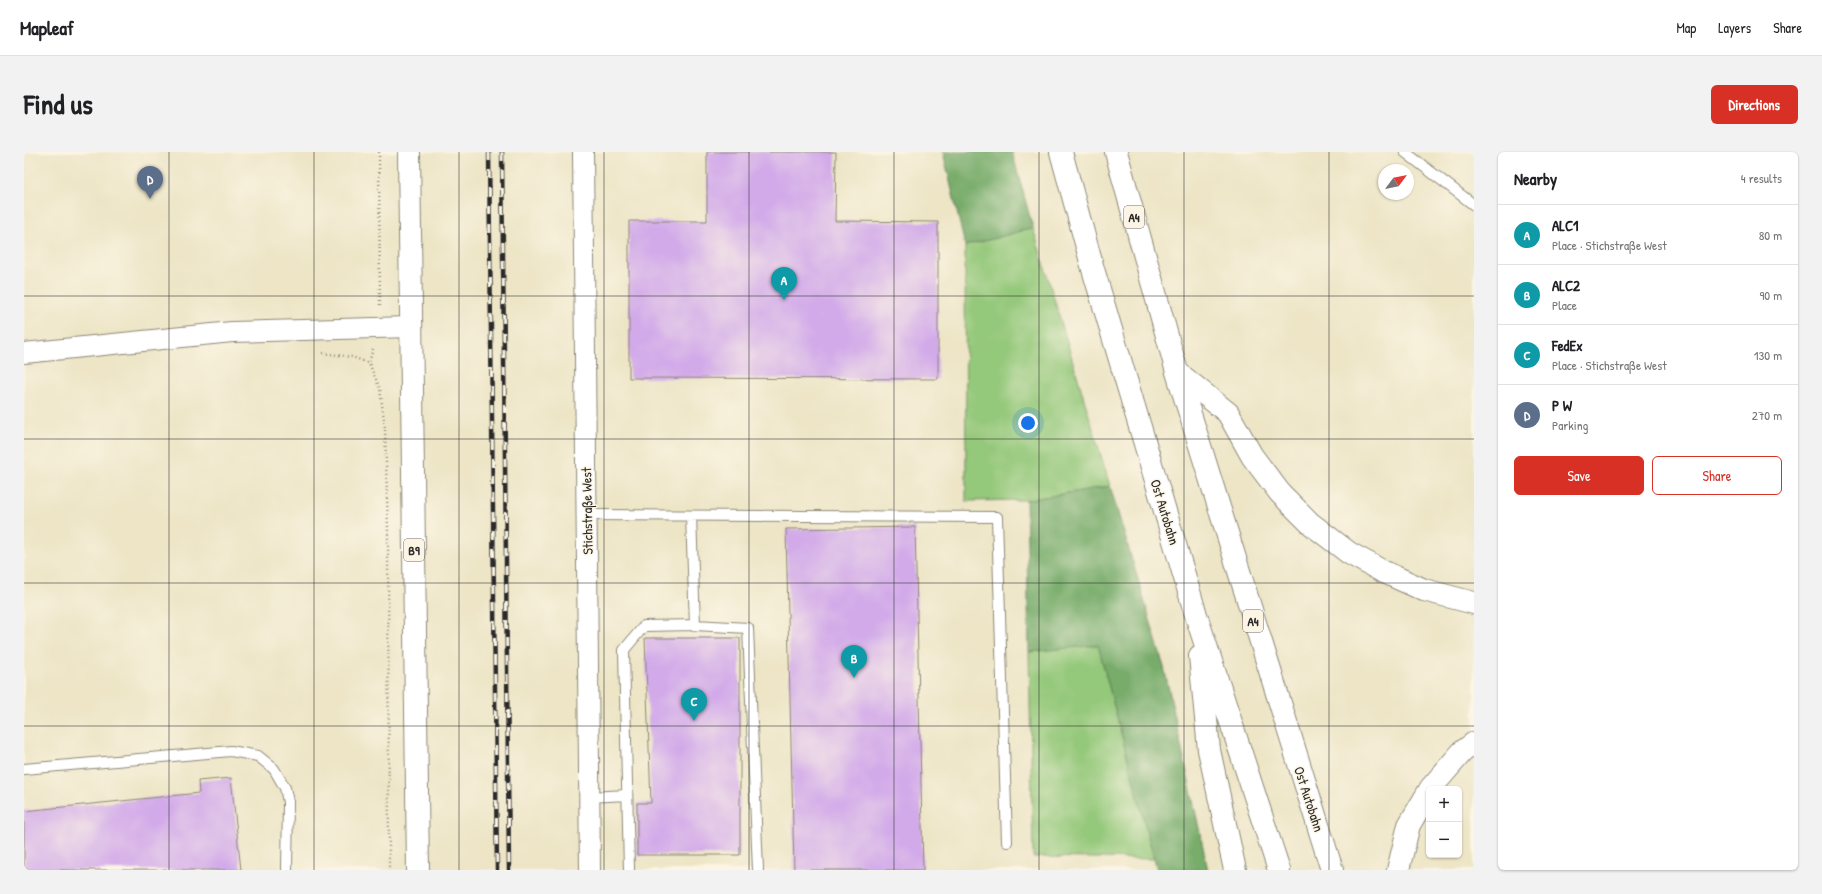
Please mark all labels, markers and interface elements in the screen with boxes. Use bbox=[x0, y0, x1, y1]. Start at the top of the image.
text: Mapleaf bbox=[20, 15, 74, 41]
text: Map bbox=[1676, 18, 1696, 37]
text: Layers bbox=[1718, 18, 1751, 37]
text: Share bbox=[1773, 18, 1802, 37]
text: Find us bbox=[24, 85, 93, 123]
button: Directions bbox=[1711, 85, 1798, 124]
north arrow bbox=[1378, 164, 1414, 200]
pin: D bbox=[137, 166, 163, 199]
text: Nearby bbox=[1514, 167, 1557, 190]
text: 4 results bbox=[1741, 169, 1782, 187]
road number: A4 bbox=[1124, 206, 1144, 228]
text: ALC1 bbox=[1552, 215, 1579, 236]
text: A bbox=[1524, 226, 1530, 244]
text: 80 m bbox=[1759, 226, 1782, 244]
text: Place · Stichstraße West bbox=[1552, 236, 1667, 254]
pin: A bbox=[771, 267, 797, 300]
text: ALC2 bbox=[1552, 275, 1580, 296]
text: B bbox=[1524, 286, 1530, 304]
text: 90 m bbox=[1760, 286, 1782, 304]
text: Place bbox=[1552, 296, 1577, 314]
text: FedEx bbox=[1552, 335, 1583, 356]
text: C bbox=[1523, 346, 1531, 364]
text: 130 m bbox=[1754, 346, 1782, 364]
text: Place · Stichstraße West bbox=[1552, 356, 1667, 374]
text: P W bbox=[1552, 395, 1572, 416]
text: D bbox=[1524, 406, 1530, 424]
text: 270 m bbox=[1752, 406, 1782, 424]
your location bbox=[1018, 413, 1038, 433]
text: Parking bbox=[1552, 416, 1588, 434]
button: Save bbox=[1514, 456, 1644, 495]
button: Share bbox=[1652, 456, 1782, 495]
street label: Stichstraße West bbox=[576, 467, 598, 555]
street label: Ost Autobahn bbox=[1147, 477, 1184, 547]
road number: B9 bbox=[404, 539, 424, 561]
road number: A4 bbox=[1243, 610, 1263, 632]
pin: B bbox=[841, 645, 867, 678]
pin: C bbox=[681, 688, 707, 721]
street label: Ost Autobahn bbox=[1290, 764, 1329, 834]
map controls bbox=[1426, 786, 1462, 858]
button: + bbox=[1426, 786, 1462, 822]
button: − bbox=[1426, 822, 1462, 858]

